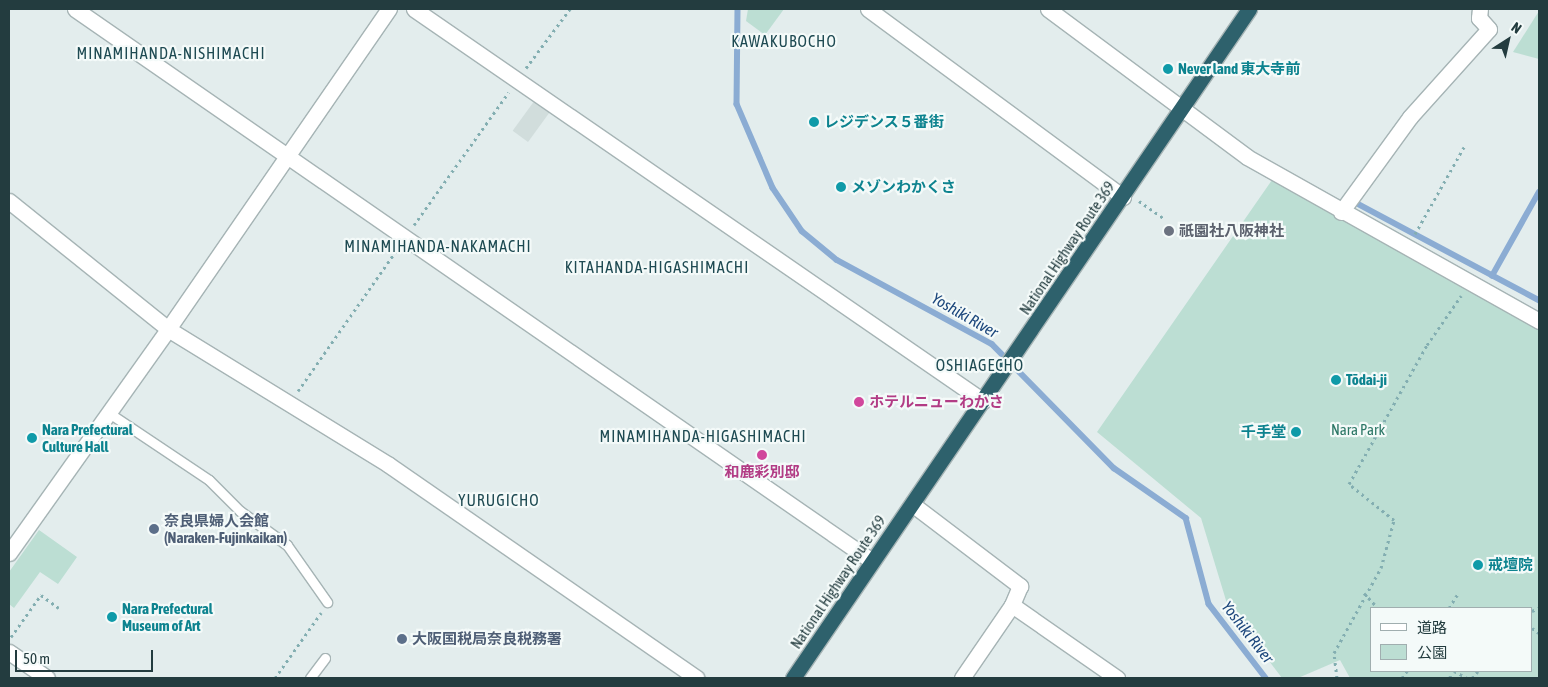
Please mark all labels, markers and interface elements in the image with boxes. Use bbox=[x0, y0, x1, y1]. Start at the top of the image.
north arrow bbox=[1483, 15, 1533, 65]
text: N bbox=[1509, 19, 1525, 37]
district label: KAWAKUBOCHO bbox=[730, 31, 838, 51]
district label: MINAMIHANDA-NISHIMACHI bbox=[74, 43, 268, 63]
place label: Never land 東大寺前 bbox=[1178, 60, 1300, 78]
marker: Never land 東大寺前 bbox=[1162, 63, 1174, 75]
place label: レジデンス５番街 bbox=[824, 113, 944, 131]
marker: レジデンス５番街 bbox=[808, 116, 820, 128]
place label: メゾンわかくさ bbox=[851, 178, 956, 196]
street label: National Highway Route 369 bbox=[1016, 178, 1118, 318]
marker: メゾンわかくさ bbox=[835, 181, 847, 193]
place label: 祇園社八阪神社 bbox=[1179, 222, 1284, 240]
marker: 祇園社八阪神社 bbox=[1163, 225, 1175, 237]
district label: MINAMIHANDA-NAKAMACHI bbox=[342, 236, 534, 256]
district label: KITAHANDA-HIGASHIMACHI bbox=[562, 257, 752, 277]
water label: Yoshiki River bbox=[928, 288, 1002, 342]
district label: OSHIAGECHO bbox=[935, 355, 1025, 375]
place label: Tōdai-ji bbox=[1346, 371, 1387, 389]
marker: Tōdai-ji bbox=[1330, 374, 1342, 386]
place label: ホテルニューわかさ bbox=[869, 393, 1004, 411]
marker: ホテルニューわかさ bbox=[853, 396, 865, 408]
place label: Nara Prefectural Culture Hall bbox=[42, 420, 133, 455]
park label: Nara Park bbox=[1331, 421, 1385, 439]
place label: 千手堂 bbox=[1241, 423, 1286, 441]
district label: MINAMIHANDA-HIGASHIMACHI bbox=[596, 426, 810, 446]
marker: 千手堂 bbox=[1290, 426, 1302, 438]
marker: Nara Prefectural Culture Hall bbox=[26, 432, 38, 444]
marker: 和鹿彩別邸 bbox=[756, 449, 768, 461]
place label: 和鹿彩別邸 bbox=[725, 463, 799, 481]
district label: YURUGICHO bbox=[457, 490, 541, 510]
place label: 奈良県婦人会館 (Naraken-Fujinkaikan) bbox=[164, 511, 287, 546]
street label: National Highway Route 369 bbox=[787, 512, 889, 652]
marker: 奈良県婦人会館 (Naraken-Fujinkaikan) bbox=[148, 523, 160, 535]
place label: 戒壇院 bbox=[1488, 556, 1533, 574]
marker: 戒壇院 bbox=[1472, 559, 1484, 571]
water label: Yoshiki River bbox=[1218, 597, 1278, 667]
place label: Nara Prefectural Museum of Art bbox=[122, 599, 213, 634]
legend bbox=[1370, 607, 1533, 672]
marker: Nara Prefectural Museum of Art bbox=[106, 611, 118, 623]
text: 道路 bbox=[1417, 619, 1447, 636]
place label: 大阪国税局奈良税務署 bbox=[412, 630, 562, 648]
marker: 大阪国税局奈良税務署 bbox=[396, 633, 408, 645]
scale bar bbox=[18, 640, 155, 672]
text: 公園 bbox=[1417, 644, 1447, 661]
text: 50 m bbox=[23, 650, 50, 667]

